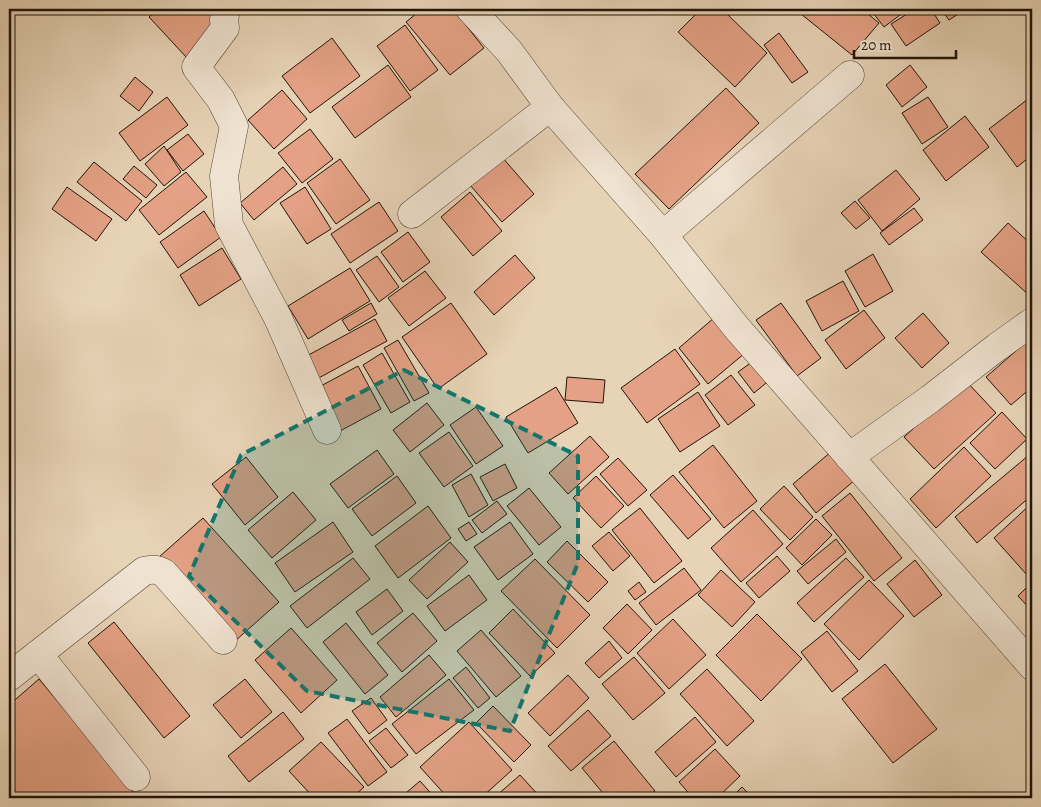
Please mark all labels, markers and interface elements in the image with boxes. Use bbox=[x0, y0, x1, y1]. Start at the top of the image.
scale bar bbox=[854, 28, 956, 60]
text: 20 m bbox=[861, 35, 892, 55]

